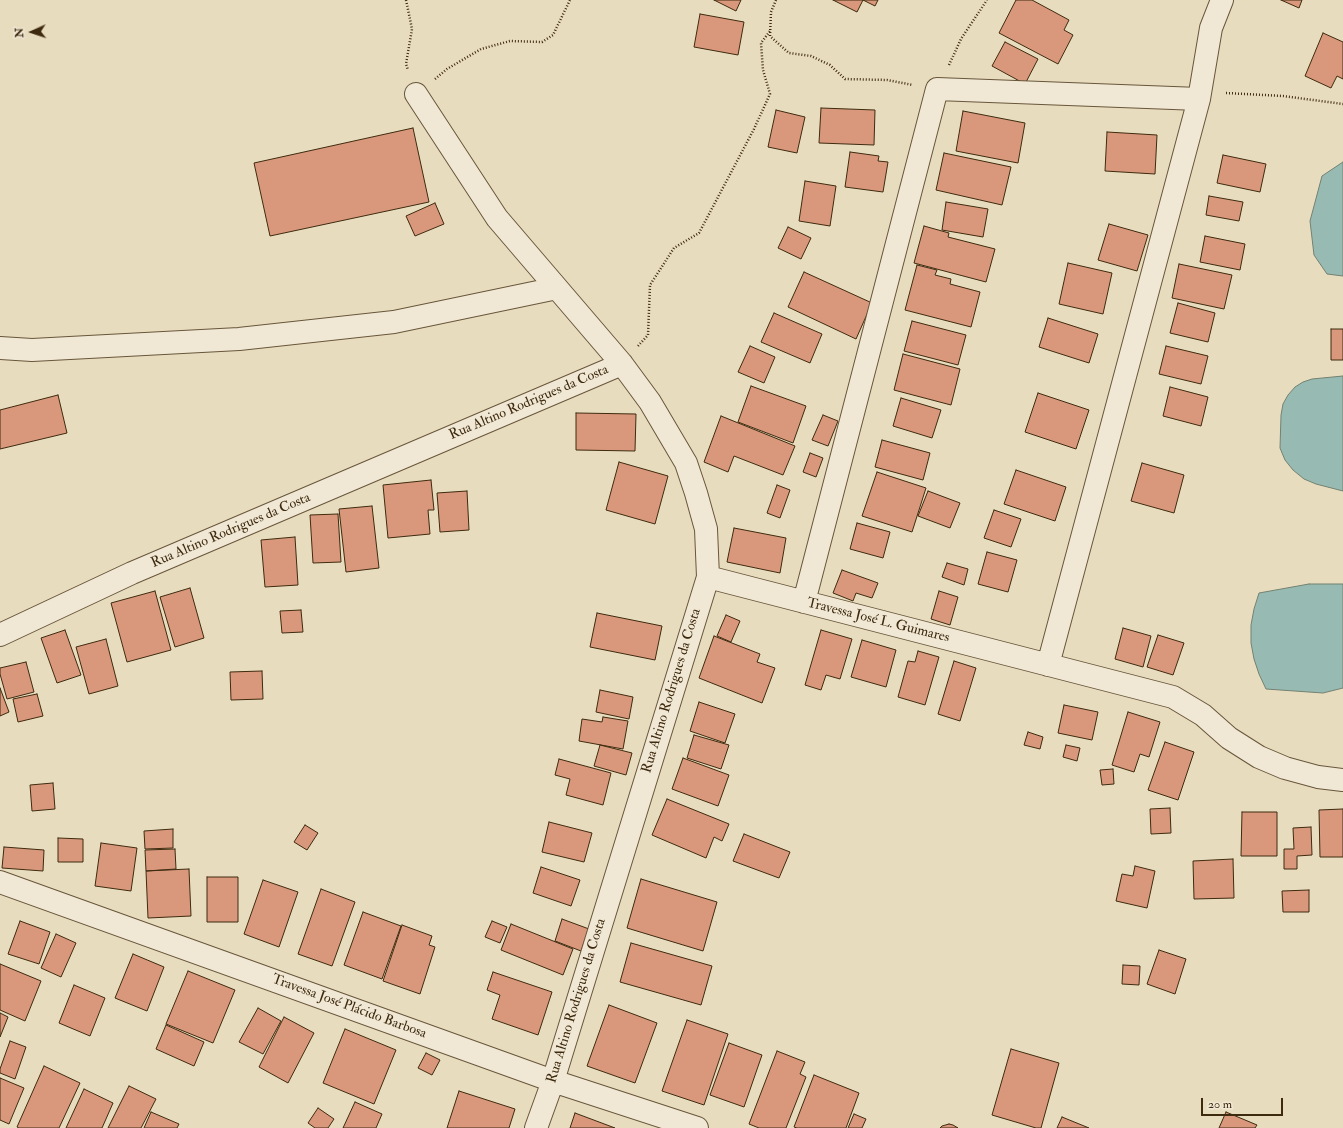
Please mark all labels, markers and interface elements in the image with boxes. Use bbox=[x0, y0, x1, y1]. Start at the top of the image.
north arrow bbox=[12, 12, 52, 52]
text: N bbox=[13, 27, 26, 38]
street label: Rua Altino Rodrigues da Costa bbox=[447, 362, 611, 444]
street label: Rua Altino Rodrigues da Costa bbox=[149, 490, 313, 572]
street label: Travessa José L. Guimares bbox=[805, 595, 951, 647]
street label: Rua Altino Rodrigues da Costa bbox=[639, 607, 705, 775]
street label: Rua Altino Rodrigues da Costa bbox=[544, 917, 610, 1085]
street label: Travessa José Plácido Barbosa bbox=[269, 971, 429, 1043]
scale bar bbox=[1203, 1090, 1285, 1116]
text: 20 m bbox=[1208, 1097, 1232, 1112]

